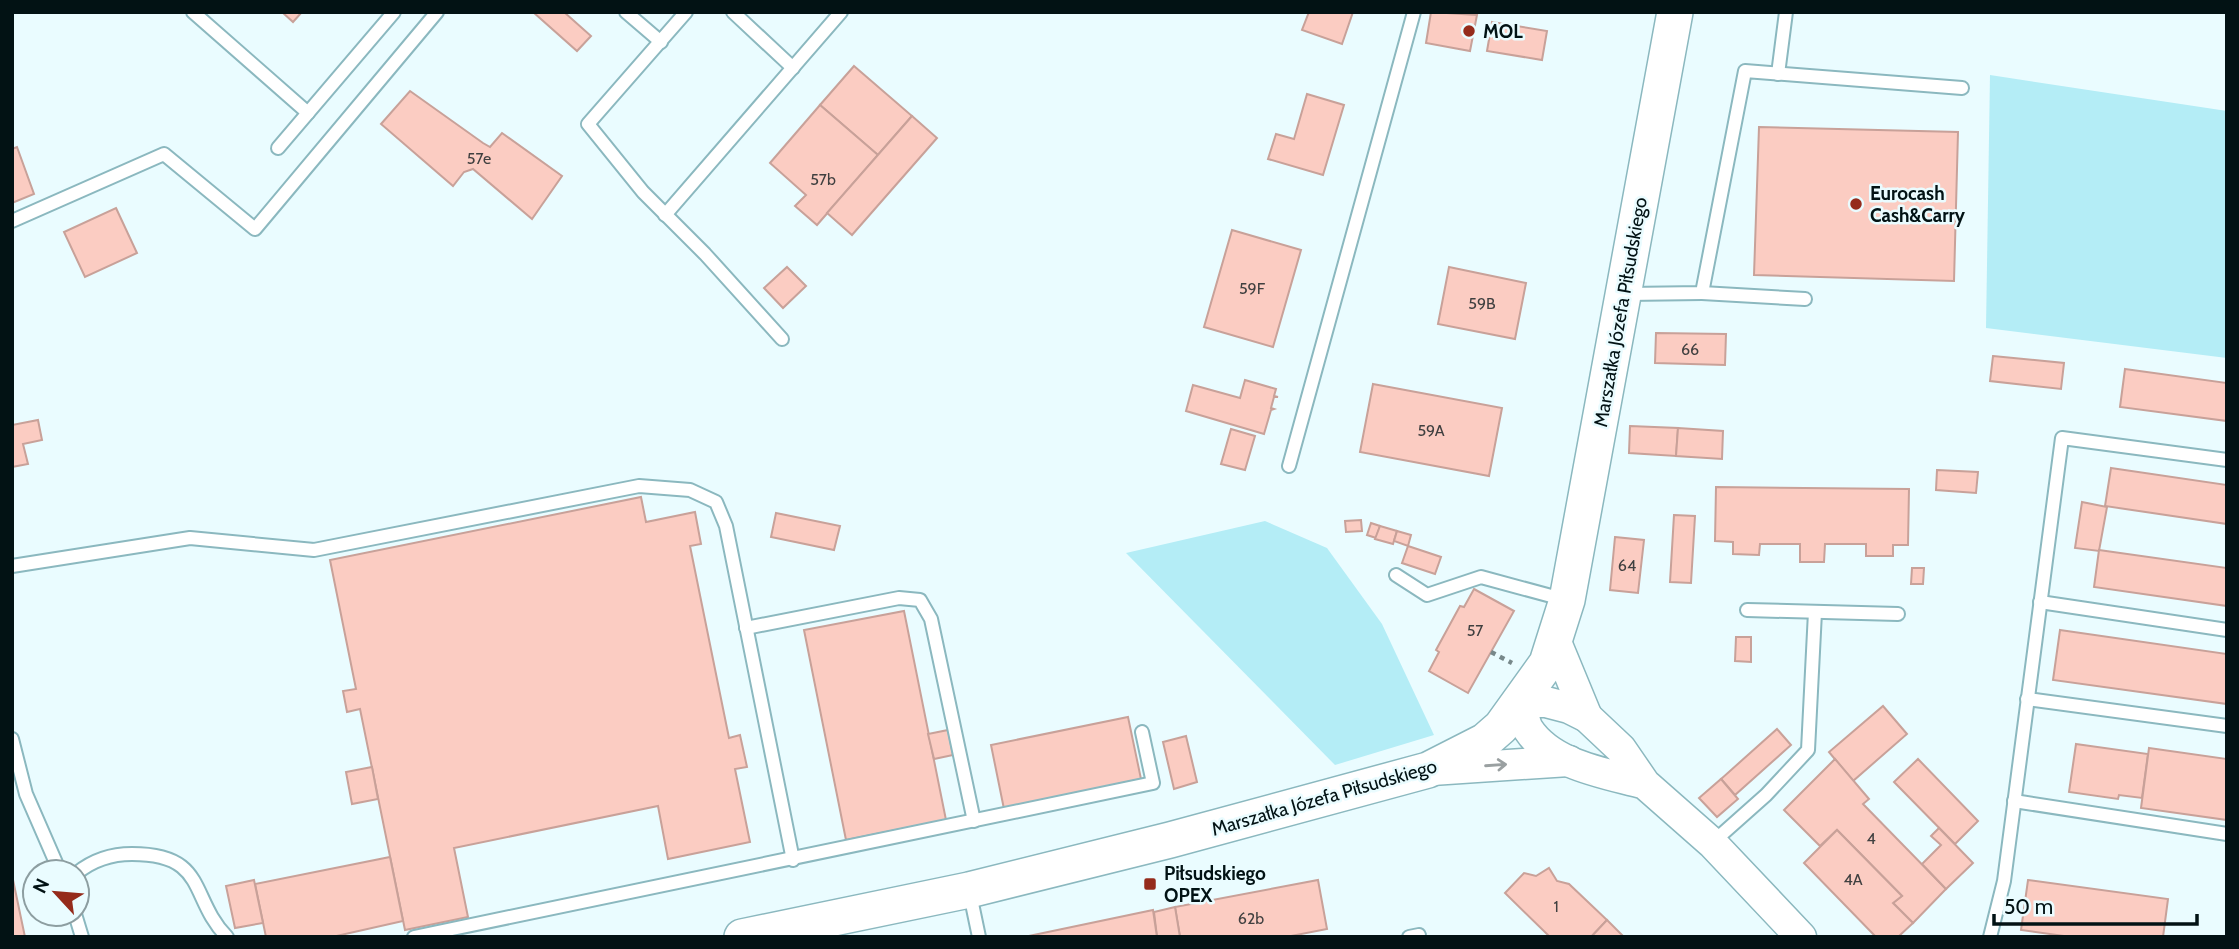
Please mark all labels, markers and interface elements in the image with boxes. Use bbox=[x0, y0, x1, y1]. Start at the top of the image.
place label: MOL bbox=[1483, 20, 1523, 43]
marker: MOL bbox=[1461, 23, 1477, 39]
house number: 57e bbox=[467, 149, 491, 168]
house number: 57b bbox=[810, 170, 836, 189]
place label: Eurocash Cash&Carry bbox=[1870, 182, 1966, 227]
street label: Marszałka Józefa Piłsudskiego bbox=[1589, 195, 1652, 429]
marker: Eurocash Cash&Carry bbox=[1848, 196, 1864, 212]
house number: 59F bbox=[1239, 279, 1266, 298]
house number: 59B bbox=[1468, 294, 1496, 313]
house number: 66 bbox=[1681, 340, 1699, 359]
house number: 59A bbox=[1417, 421, 1445, 440]
house number: 64 bbox=[1618, 556, 1636, 575]
house number: 57 bbox=[1467, 621, 1483, 640]
street label: Marszałka Józefa Piłsudskiego bbox=[1209, 754, 1439, 841]
one-way arrow bbox=[1484, 758, 1507, 771]
house number: 4 bbox=[1866, 829, 1876, 848]
north arrow bbox=[21, 858, 91, 928]
place label: Piłsudskiego OPEX bbox=[1164, 862, 1266, 907]
house number: 4A bbox=[1843, 870, 1863, 889]
text: N bbox=[28, 875, 54, 897]
marker: Piłsudskiego OPEX bbox=[1142, 876, 1158, 892]
scale bar bbox=[1994, 883, 2197, 927]
text: 50 m bbox=[2004, 894, 2053, 919]
house number: 1 bbox=[1553, 897, 1559, 916]
house number: 62b bbox=[1238, 909, 1264, 928]

